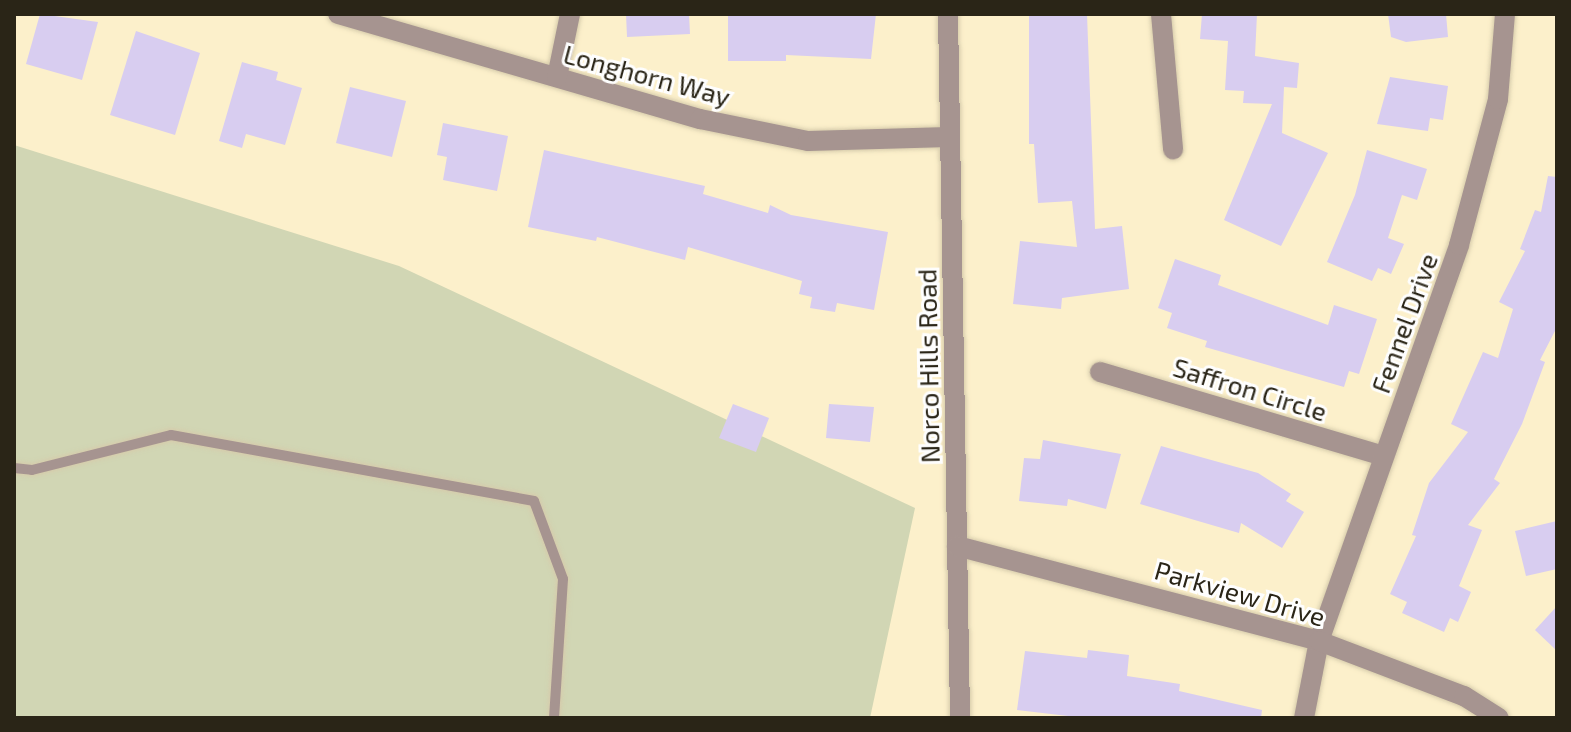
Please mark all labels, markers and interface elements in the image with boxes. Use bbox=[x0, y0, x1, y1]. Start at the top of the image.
street label: Longhorn Way bbox=[560, 38, 734, 112]
street label: Fennel Drive bbox=[1364, 249, 1444, 397]
street label: Norco Hills Road bbox=[911, 269, 945, 463]
street label: Saffron Circle bbox=[1169, 351, 1331, 427]
street label: Parkview Drive bbox=[1151, 554, 1329, 632]

